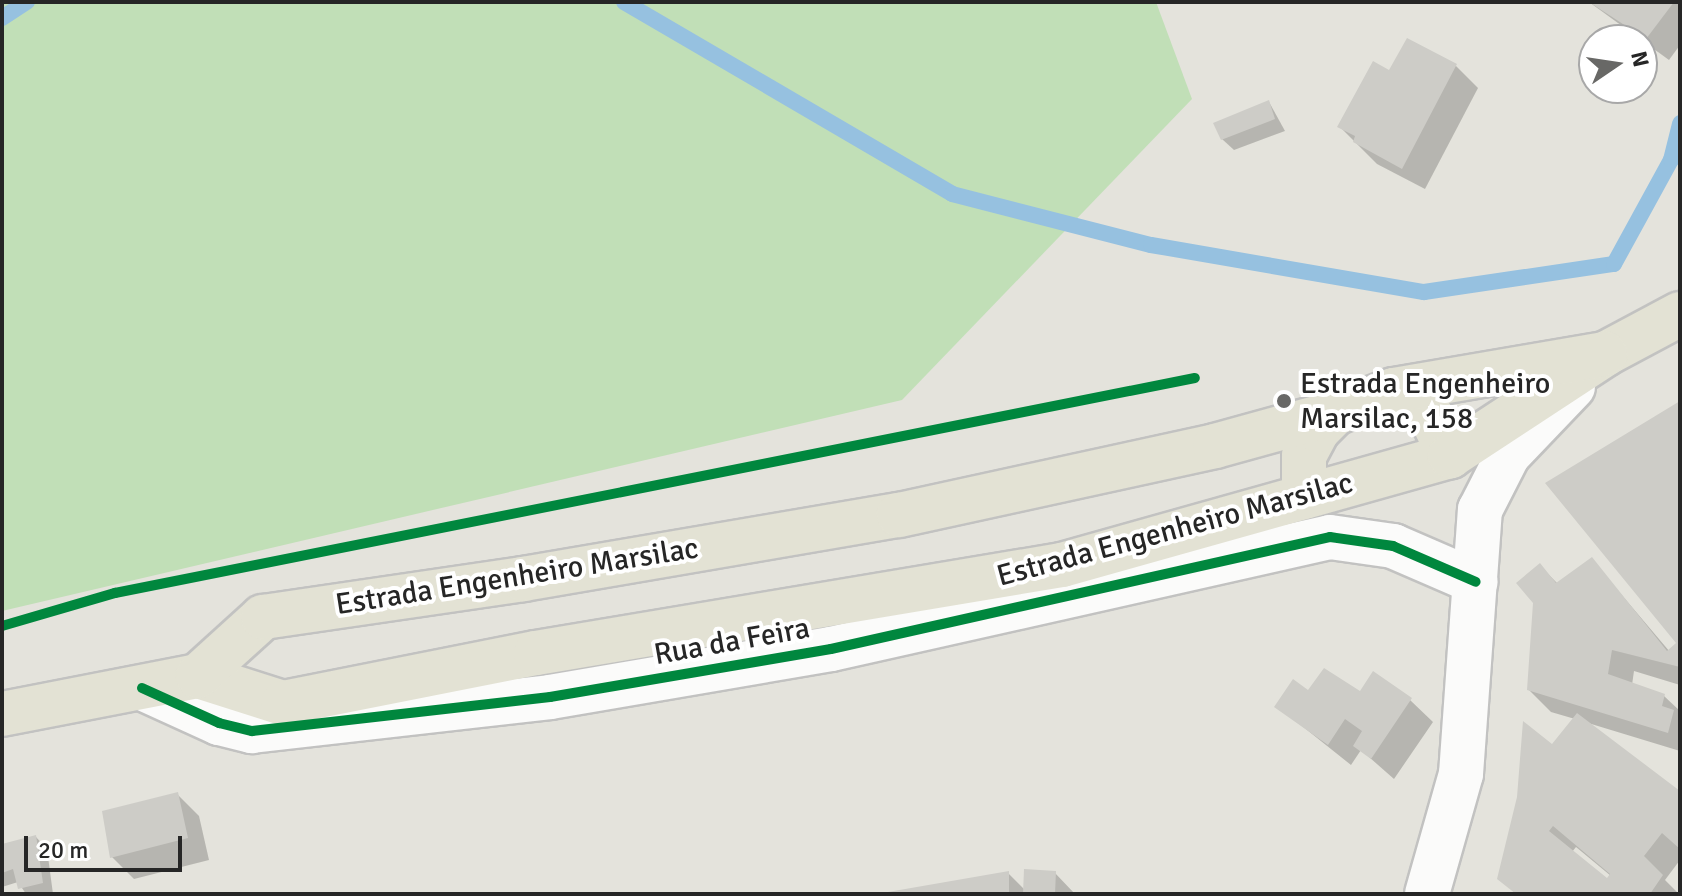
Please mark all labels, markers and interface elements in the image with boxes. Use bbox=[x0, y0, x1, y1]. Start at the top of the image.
north arrow bbox=[1578, 24, 1658, 104]
text: N bbox=[1625, 48, 1655, 69]
place label: Estrada Engenheiro Marsilac, 158 bbox=[1300, 366, 1550, 436]
marker: Estrada Engenheiro Marsilac, 158 bbox=[1275, 392, 1293, 410]
street label: Estrada Engenheiro Marsilac bbox=[993, 465, 1357, 595]
street label: Estrada Engenheiro Marsilac bbox=[333, 531, 701, 623]
street label: Rua da Feira bbox=[651, 611, 813, 673]
scale bar bbox=[28, 820, 186, 870]
text: 20 m bbox=[38, 835, 88, 865]

